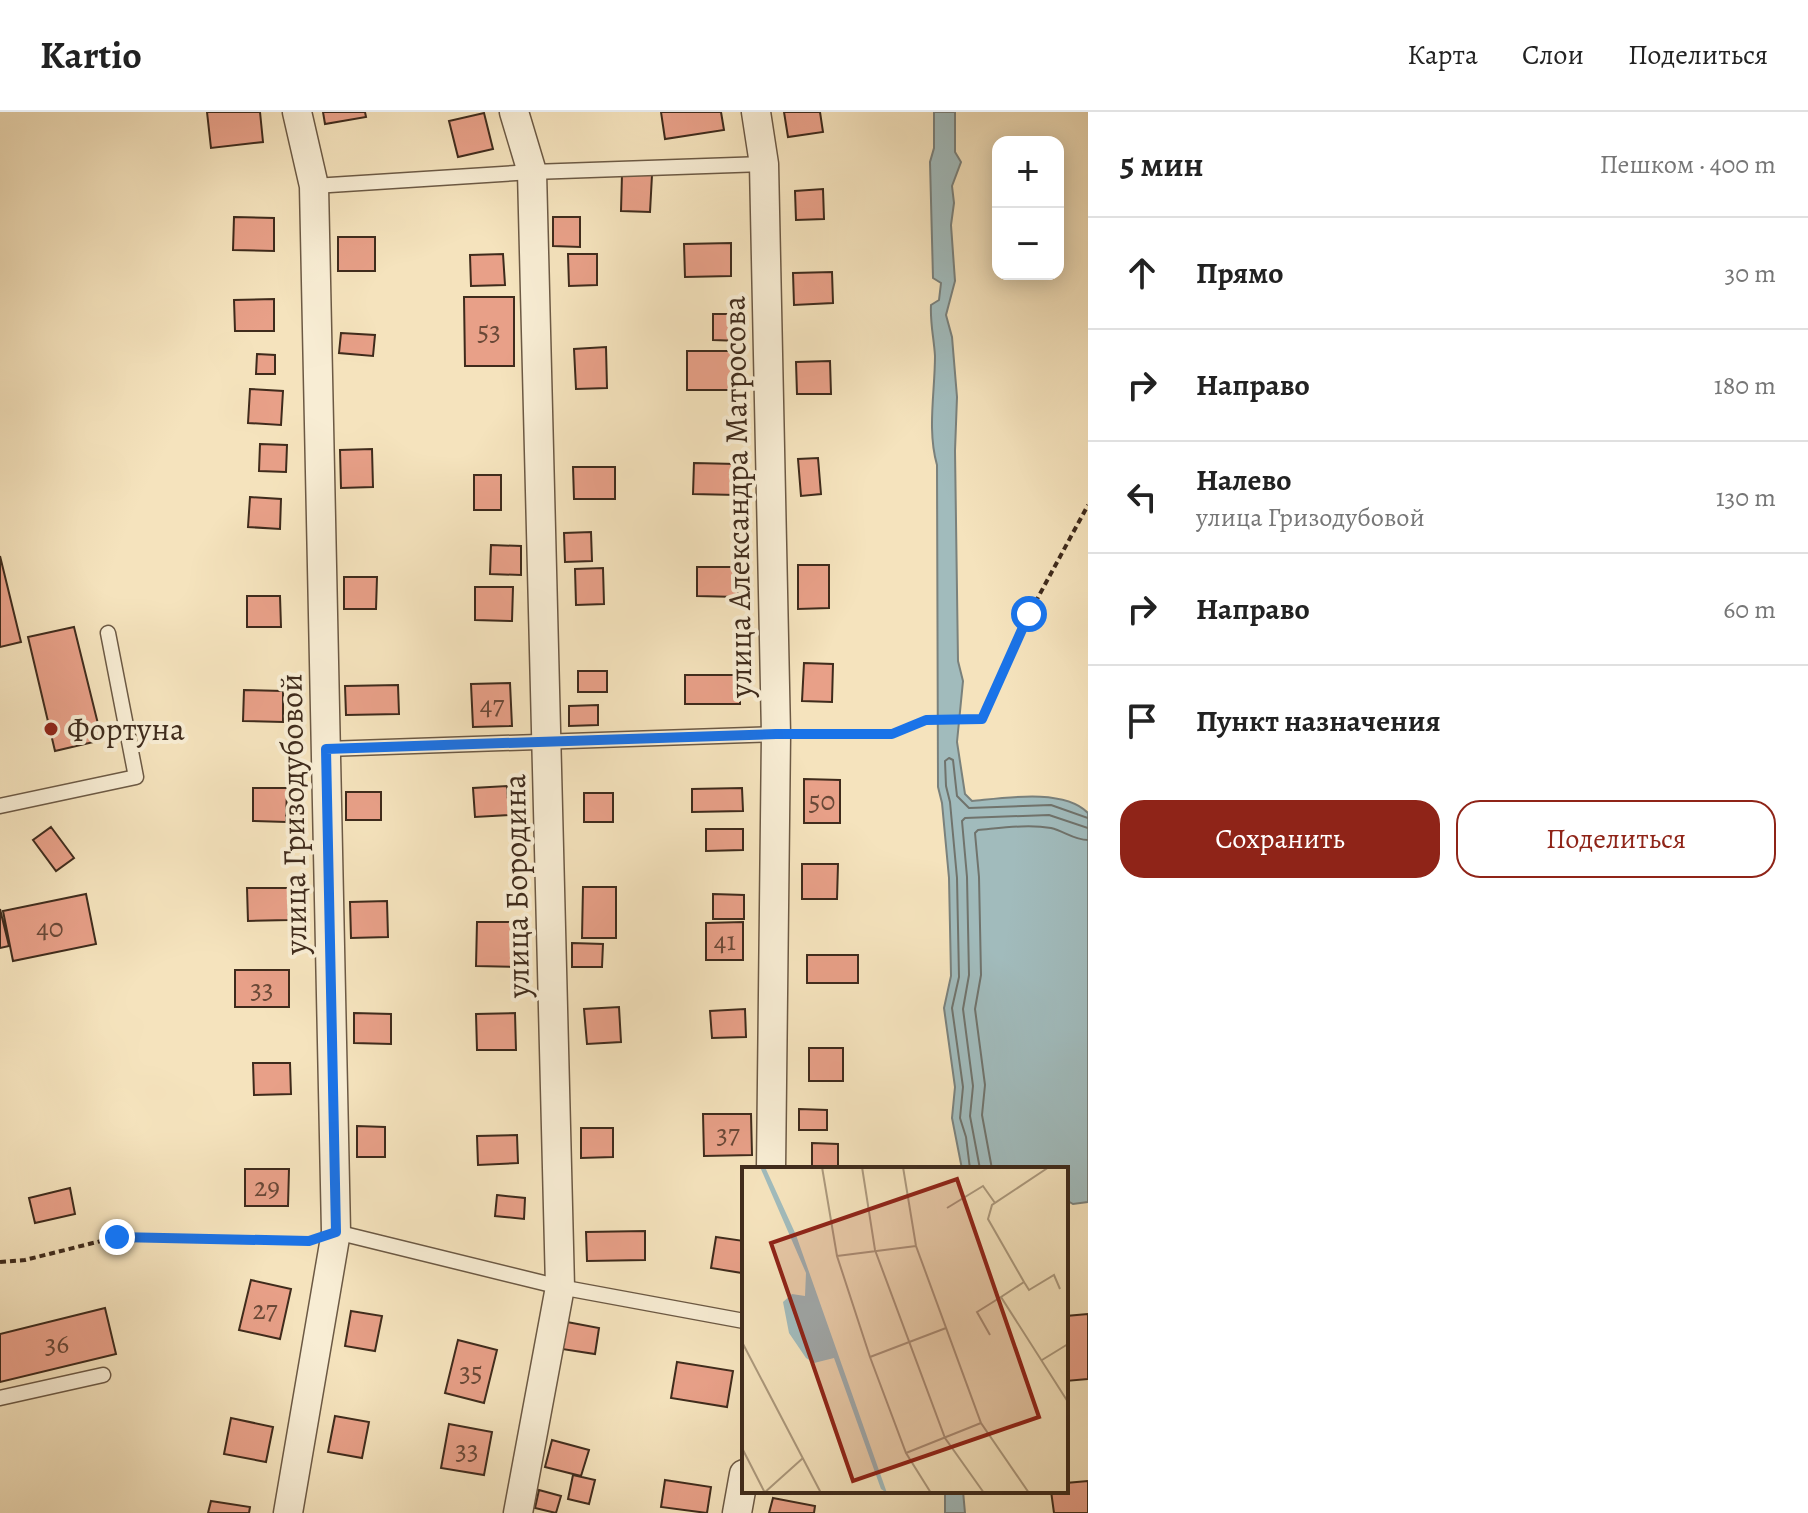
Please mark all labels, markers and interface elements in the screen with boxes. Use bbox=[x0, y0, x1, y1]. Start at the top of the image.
text: Kartio bbox=[40, 29, 142, 81]
text: Карта bbox=[1407, 36, 1478, 74]
text: Слои bbox=[1522, 36, 1584, 74]
text: Поделиться bbox=[1628, 36, 1768, 74]
map controls bbox=[992, 136, 1064, 280]
button: + bbox=[992, 136, 1064, 208]
text: 5 мин bbox=[1120, 141, 1204, 188]
text: Пешком · 400 m bbox=[1600, 147, 1776, 182]
button: − bbox=[992, 208, 1064, 280]
icon: ahead bbox=[1120, 251, 1164, 295]
text: Прямо bbox=[1196, 253, 1283, 293]
text: 30 m bbox=[1725, 256, 1776, 291]
street label: улица Александра Матросова bbox=[711, 295, 763, 699]
house number: 53 bbox=[477, 312, 501, 350]
icon: right bbox=[1120, 363, 1164, 407]
text: Направо bbox=[1196, 365, 1310, 405]
text: 180 m bbox=[1714, 368, 1776, 403]
text: Налево bbox=[1196, 460, 1291, 500]
icon: left bbox=[1120, 475, 1164, 519]
text: 130 m bbox=[1716, 480, 1776, 515]
text: улица Гризодубовой bbox=[1196, 500, 1425, 535]
icon: right bbox=[1120, 587, 1164, 631]
text: Направо bbox=[1196, 589, 1310, 629]
text: 60 m bbox=[1723, 592, 1776, 627]
route start bbox=[1011, 596, 1047, 632]
street label: улица Гризодубовой bbox=[269, 673, 317, 956]
house number: 47 bbox=[480, 686, 504, 724]
icon: arrive bbox=[1120, 699, 1164, 743]
text: Пункт назначения bbox=[1196, 701, 1441, 741]
place label: Фортуна bbox=[67, 707, 185, 751]
marker: Фортуна bbox=[42, 720, 60, 738]
street label: улица Бородина bbox=[492, 773, 540, 999]
house number: 50 bbox=[809, 782, 835, 820]
button: Сохранить bbox=[1120, 800, 1440, 878]
button: Поделиться bbox=[1456, 800, 1776, 878]
house number: 40 bbox=[36, 909, 64, 947]
house number: 41 bbox=[714, 922, 736, 960]
house number: 33 bbox=[250, 970, 274, 1008]
house number: 37 bbox=[716, 1115, 740, 1153]
inset map bbox=[742, 1167, 1068, 1493]
house number: 29 bbox=[254, 1168, 280, 1206]
route end bbox=[99, 1219, 135, 1255]
house number: 27 bbox=[252, 1291, 278, 1329]
house number: 36 bbox=[45, 1325, 69, 1363]
house number: 35 bbox=[459, 1353, 483, 1391]
house number: 33 bbox=[455, 1431, 479, 1469]

